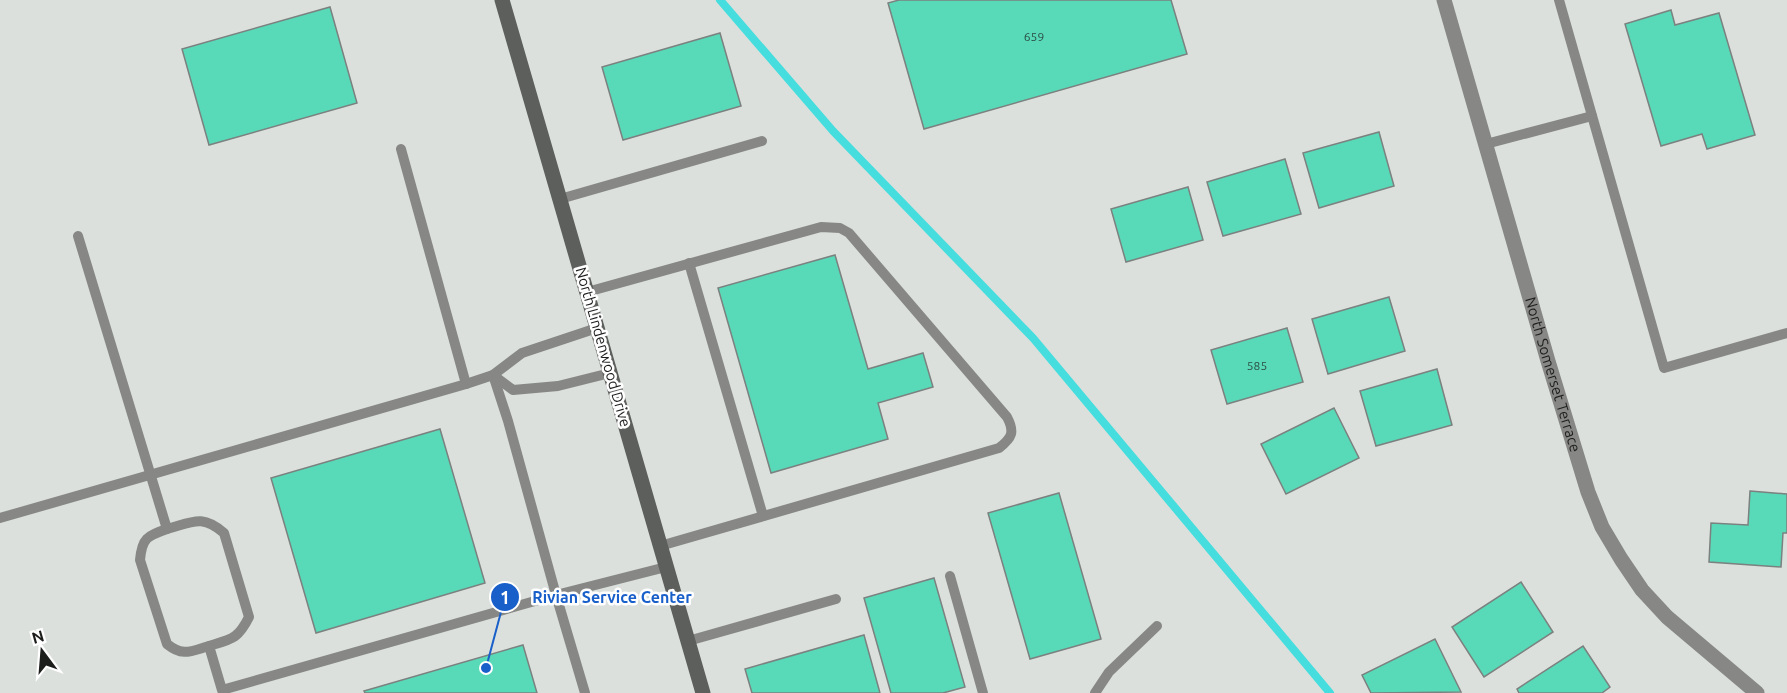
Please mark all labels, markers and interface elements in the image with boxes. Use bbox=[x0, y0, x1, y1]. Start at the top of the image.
house number: 659 bbox=[1024, 30, 1044, 43]
street label: North Lindenwood Drive bbox=[573, 265, 634, 429]
street label: North Somerset Terrace bbox=[1522, 295, 1584, 454]
house number: 585 bbox=[1247, 359, 1267, 372]
callout: Rivian Service Center bbox=[490, 580, 704, 614]
text: 1 bbox=[500, 587, 510, 607]
text: Rivian Service Center bbox=[532, 588, 692, 606]
north arrow bbox=[12, 621, 72, 681]
text: N bbox=[30, 626, 46, 647]

